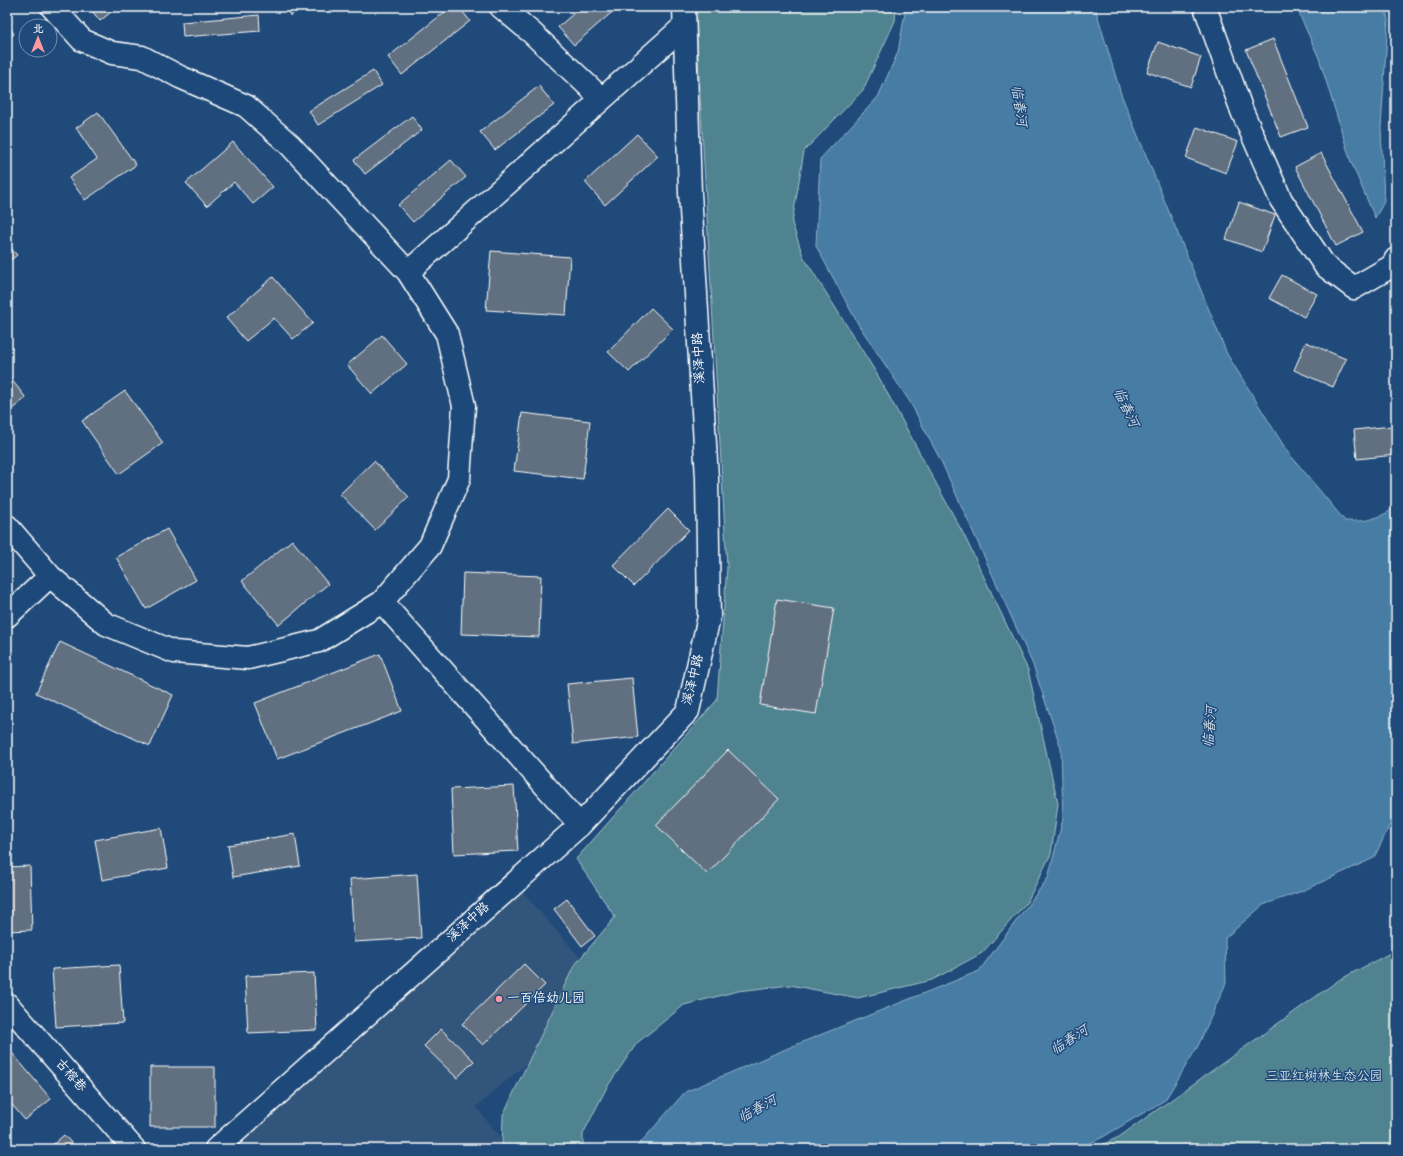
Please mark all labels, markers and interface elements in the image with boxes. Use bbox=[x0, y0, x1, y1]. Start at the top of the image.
north arrow bbox=[18, 18, 58, 58]
text: 北 bbox=[33, 22, 44, 38]
water label: 临春河 bbox=[1005, 84, 1031, 130]
street label: 溪泽中路 bbox=[689, 332, 711, 384]
water label: 临春河 bbox=[1107, 385, 1144, 433]
street label: 溪泽中路 bbox=[678, 652, 710, 708]
water label: 临春河 bbox=[1199, 703, 1223, 749]
street label: 溪泽中路 bbox=[443, 899, 495, 947]
place label: 一百倍幼儿园 bbox=[507, 990, 585, 1009]
marker: 一百倍幼儿园 bbox=[494, 994, 504, 1004]
water label: 临春河 bbox=[1047, 1020, 1095, 1061]
street label: 古榕巷 bbox=[50, 1055, 90, 1097]
park label: 三亚红树林生态公园 bbox=[1265, 1068, 1383, 1087]
water label: 临春河 bbox=[735, 1090, 783, 1129]

